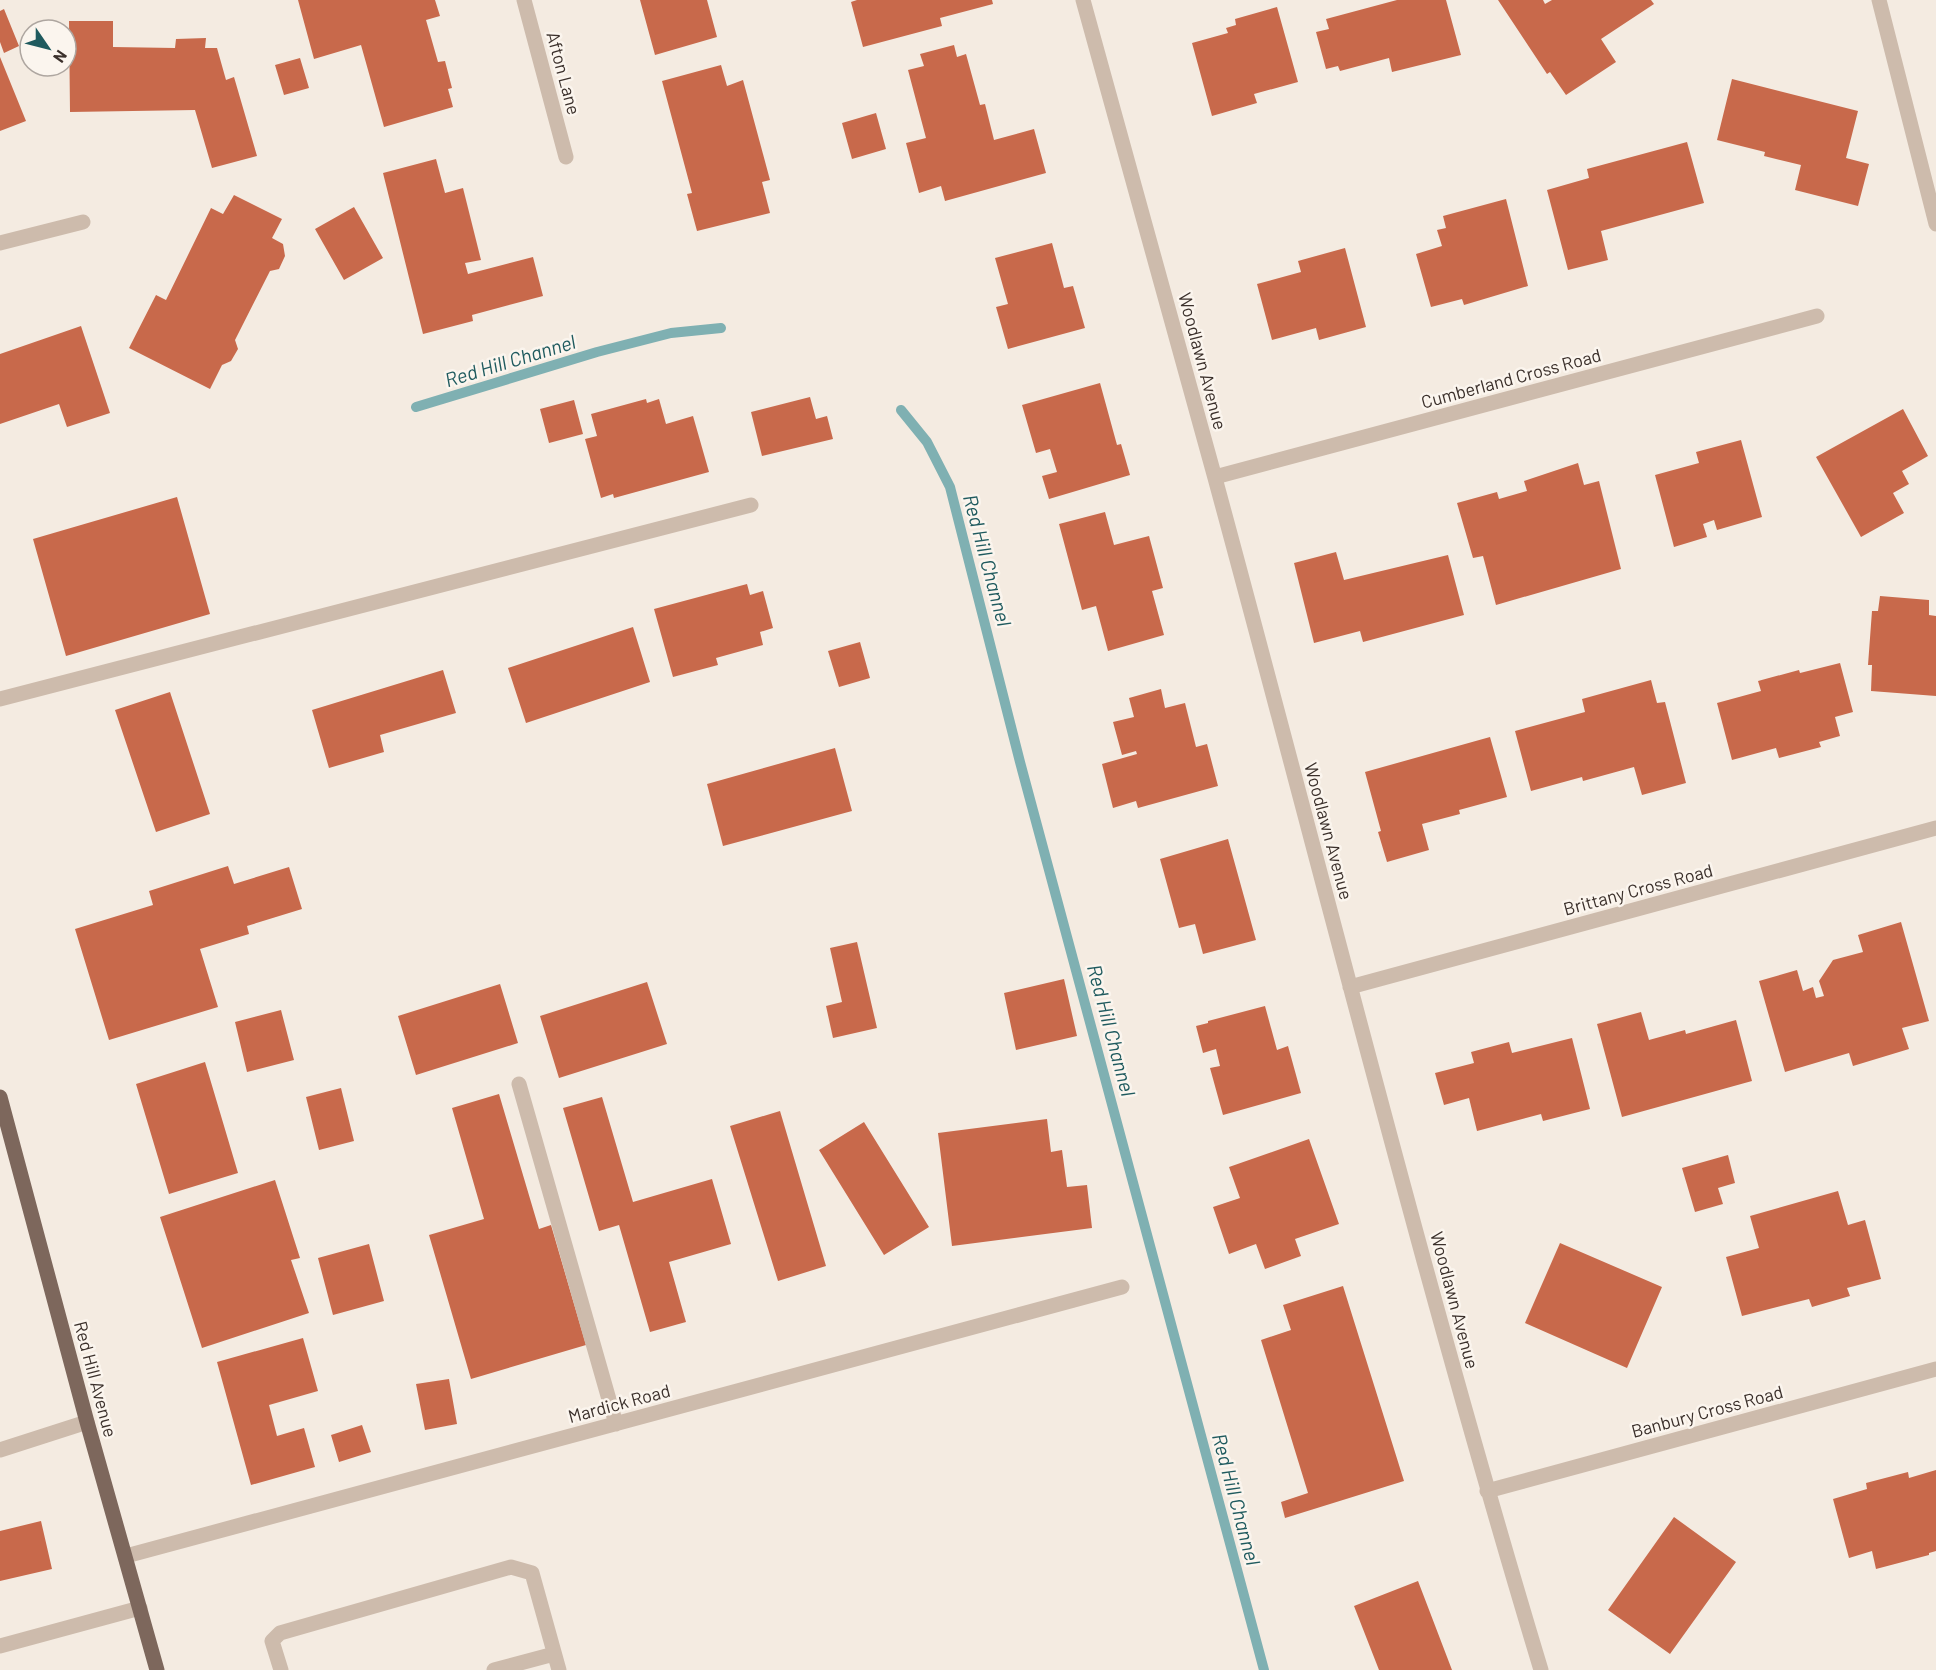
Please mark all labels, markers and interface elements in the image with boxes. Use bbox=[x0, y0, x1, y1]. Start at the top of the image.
north arrow bbox=[18, 18, 78, 78]
street label: Afton Lane bbox=[542, 29, 586, 117]
text: N bbox=[50, 47, 72, 67]
street label: Woodlawn Avenue bbox=[1174, 290, 1232, 432]
water label: Red Hill Channel bbox=[442, 329, 579, 391]
street label: Cumberland Cross Road bbox=[1419, 343, 1603, 413]
water label: Red Hill Channel bbox=[959, 491, 1017, 629]
street label: Woodlawn Avenue bbox=[1300, 760, 1358, 902]
street label: Brittany Cross Road bbox=[1561, 858, 1715, 920]
water label: Red Hill Channel bbox=[1083, 961, 1141, 1099]
street label: Woodlawn Avenue bbox=[1426, 1229, 1484, 1371]
street label: Red Hill Avenue bbox=[70, 1318, 122, 1440]
street label: Mardick Road bbox=[566, 1379, 672, 1427]
street label: Banbury Cross Road bbox=[1629, 1380, 1785, 1442]
water label: Red Hill Channel bbox=[1208, 1430, 1266, 1568]

